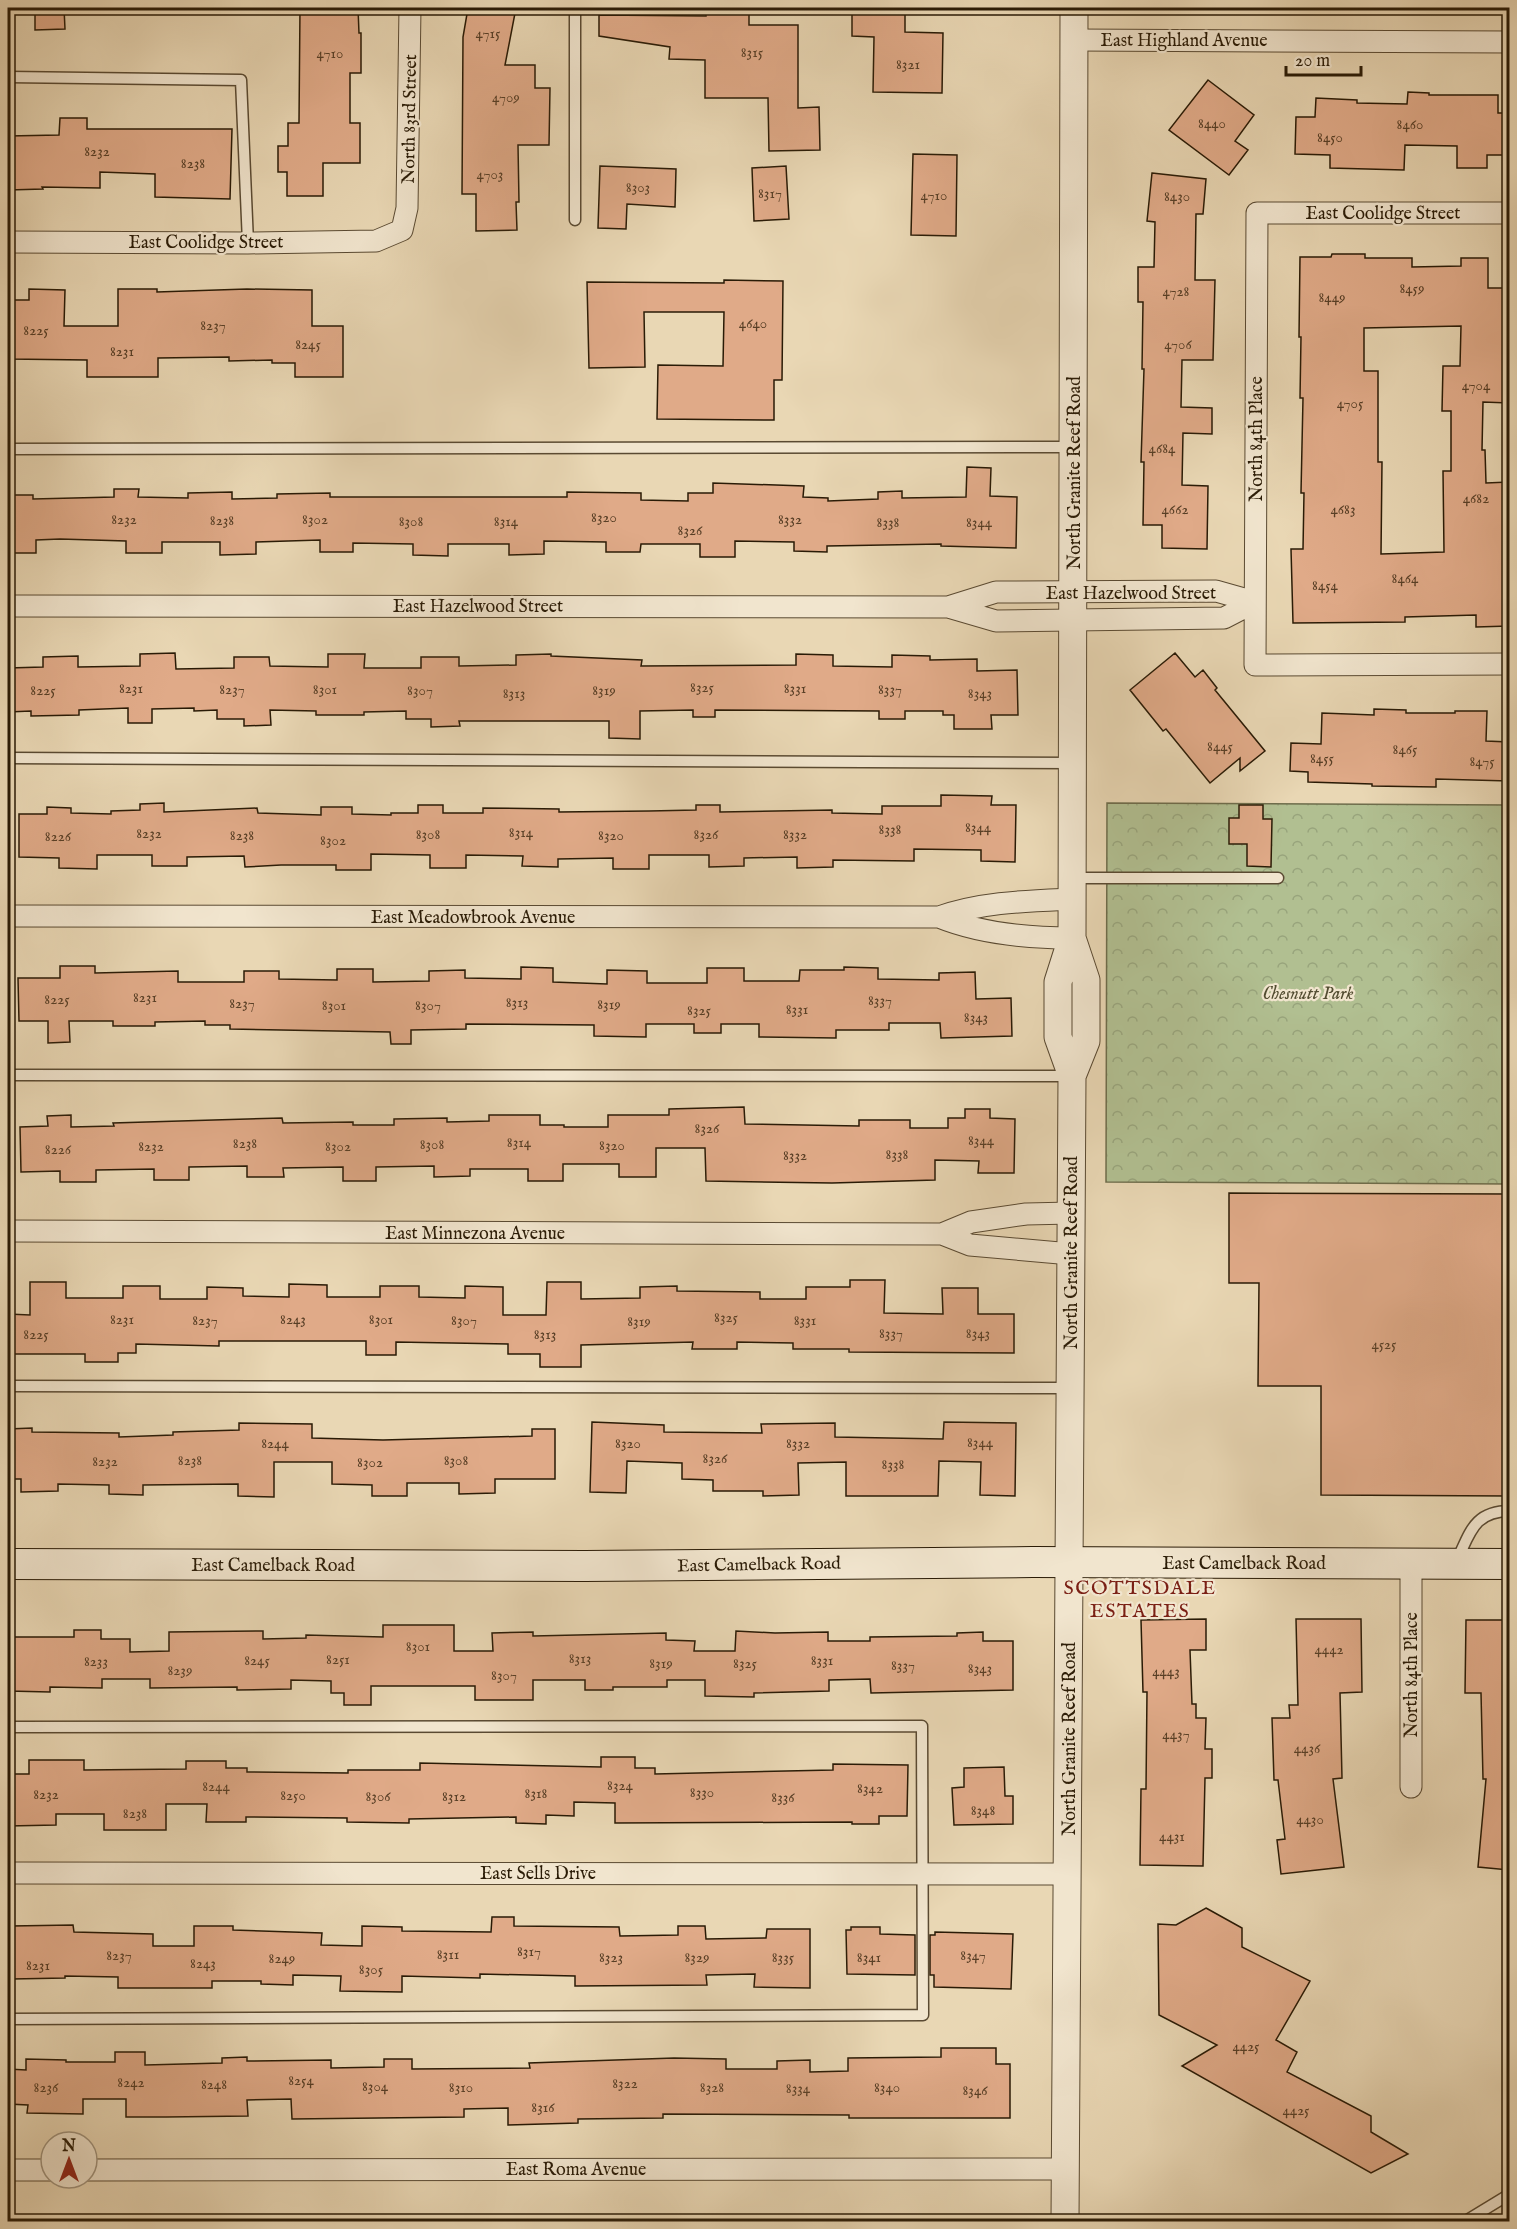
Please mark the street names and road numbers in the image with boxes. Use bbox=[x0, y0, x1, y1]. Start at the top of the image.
street label: East Highland Avenue bbox=[1100, 30, 1268, 53]
street label: North 83rd Street bbox=[398, 54, 423, 184]
street label: East Coolidge Street bbox=[1306, 203, 1460, 226]
street label: East Coolidge Street bbox=[129, 232, 283, 255]
street label: North Granite Reef Road bbox=[1064, 376, 1087, 570]
street label: North 84th Place bbox=[1246, 376, 1269, 502]
street label: East Hazelwood Street bbox=[1046, 583, 1216, 606]
street label: East Hazelwood Street bbox=[393, 596, 563, 619]
street label: East Meadowbrook Avenue bbox=[371, 907, 575, 930]
street label: North Granite Reef Road bbox=[1061, 1156, 1084, 1350]
street label: East Minnezona Avenue bbox=[385, 1223, 565, 1246]
street label: East Camelback Road bbox=[677, 1553, 841, 1578]
street label: East Camelback Road bbox=[1162, 1553, 1326, 1576]
street label: East Camelback Road bbox=[191, 1555, 355, 1578]
street label: North 84th Place bbox=[1401, 1612, 1424, 1738]
street label: North Granite Reef Road bbox=[1059, 1642, 1082, 1836]
street label: East Sells Drive bbox=[480, 1863, 596, 1886]
street label: East Roma Avenue bbox=[506, 2159, 646, 2182]

